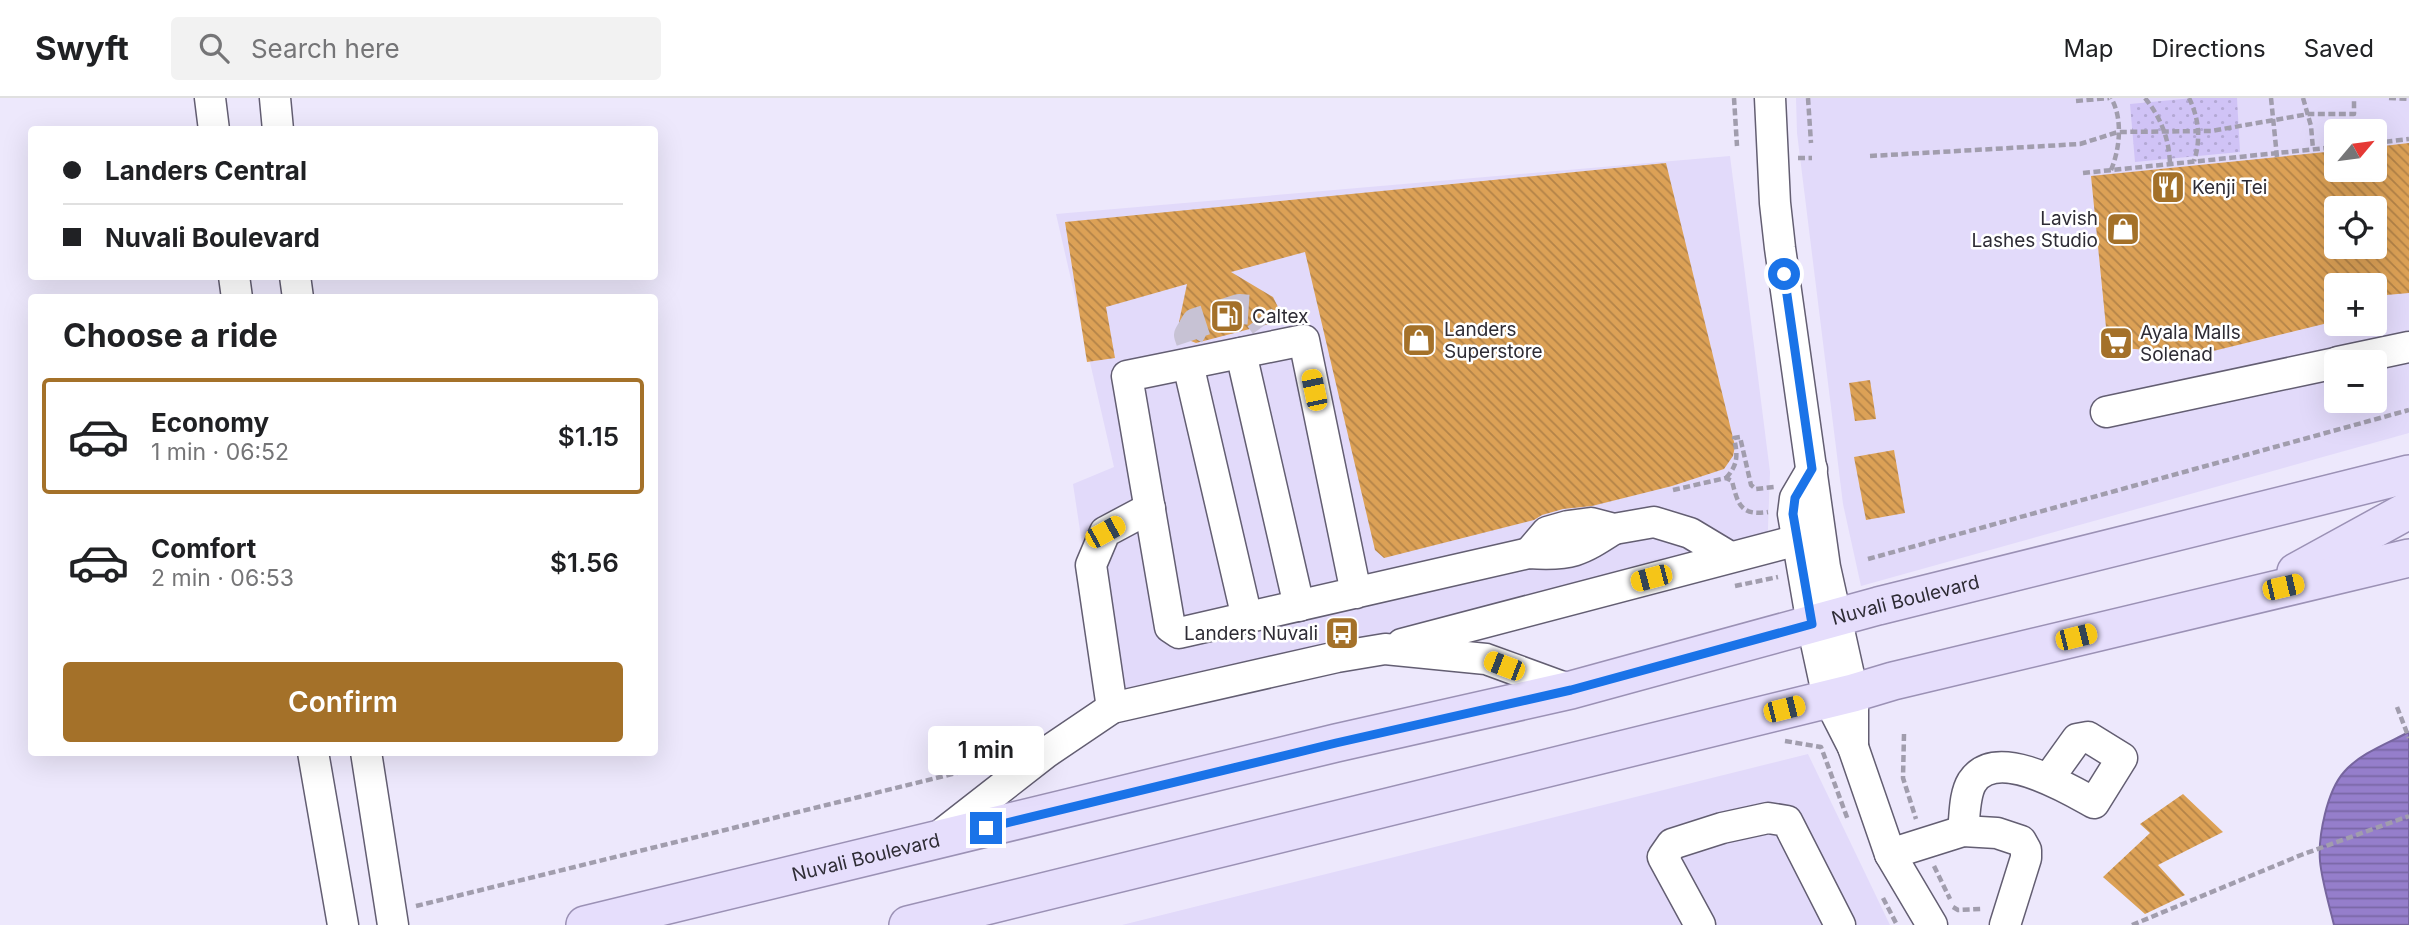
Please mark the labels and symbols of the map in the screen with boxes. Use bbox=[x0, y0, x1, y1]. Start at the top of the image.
north arrow bbox=[2324, 119, 2387, 182]
restaurant icon: Kenji Tei bbox=[2149, 168, 2187, 206]
place label: Kenji Tei bbox=[2192, 176, 2267, 199]
place label: Lavish Lashes Studio bbox=[1972, 207, 2098, 252]
shop icon: Lavish Lashes Studio bbox=[2104, 210, 2142, 248]
route start bbox=[1768, 258, 1800, 290]
fuel station icon: Caltex bbox=[1208, 297, 1246, 335]
place label: Caltex bbox=[1252, 305, 1308, 328]
place label: Landers Superstore bbox=[1444, 318, 1543, 363]
shop icon: Landers Superstore bbox=[1400, 321, 1438, 359]
place label: Ayala Malls Solenad bbox=[2140, 321, 2241, 366]
supermarket icon: Ayala Malls Solenad bbox=[2097, 324, 2135, 362]
car bbox=[1300, 367, 1329, 413]
car bbox=[1082, 513, 1129, 551]
car bbox=[1628, 562, 1675, 594]
street label: Nuvali Boulevard bbox=[1829, 570, 1982, 630]
car bbox=[2261, 572, 2306, 602]
bus stop icon: Landers Nuvali bbox=[1323, 614, 1361, 652]
place label: Landers Nuvali bbox=[1184, 622, 1318, 645]
car bbox=[2054, 622, 2099, 652]
car bbox=[1481, 649, 1528, 683]
car bbox=[1762, 694, 1807, 724]
callout: 1 min bbox=[928, 726, 1044, 776]
route end bbox=[970, 812, 1002, 844]
street label: Nuvali Boulevard bbox=[790, 828, 942, 886]

